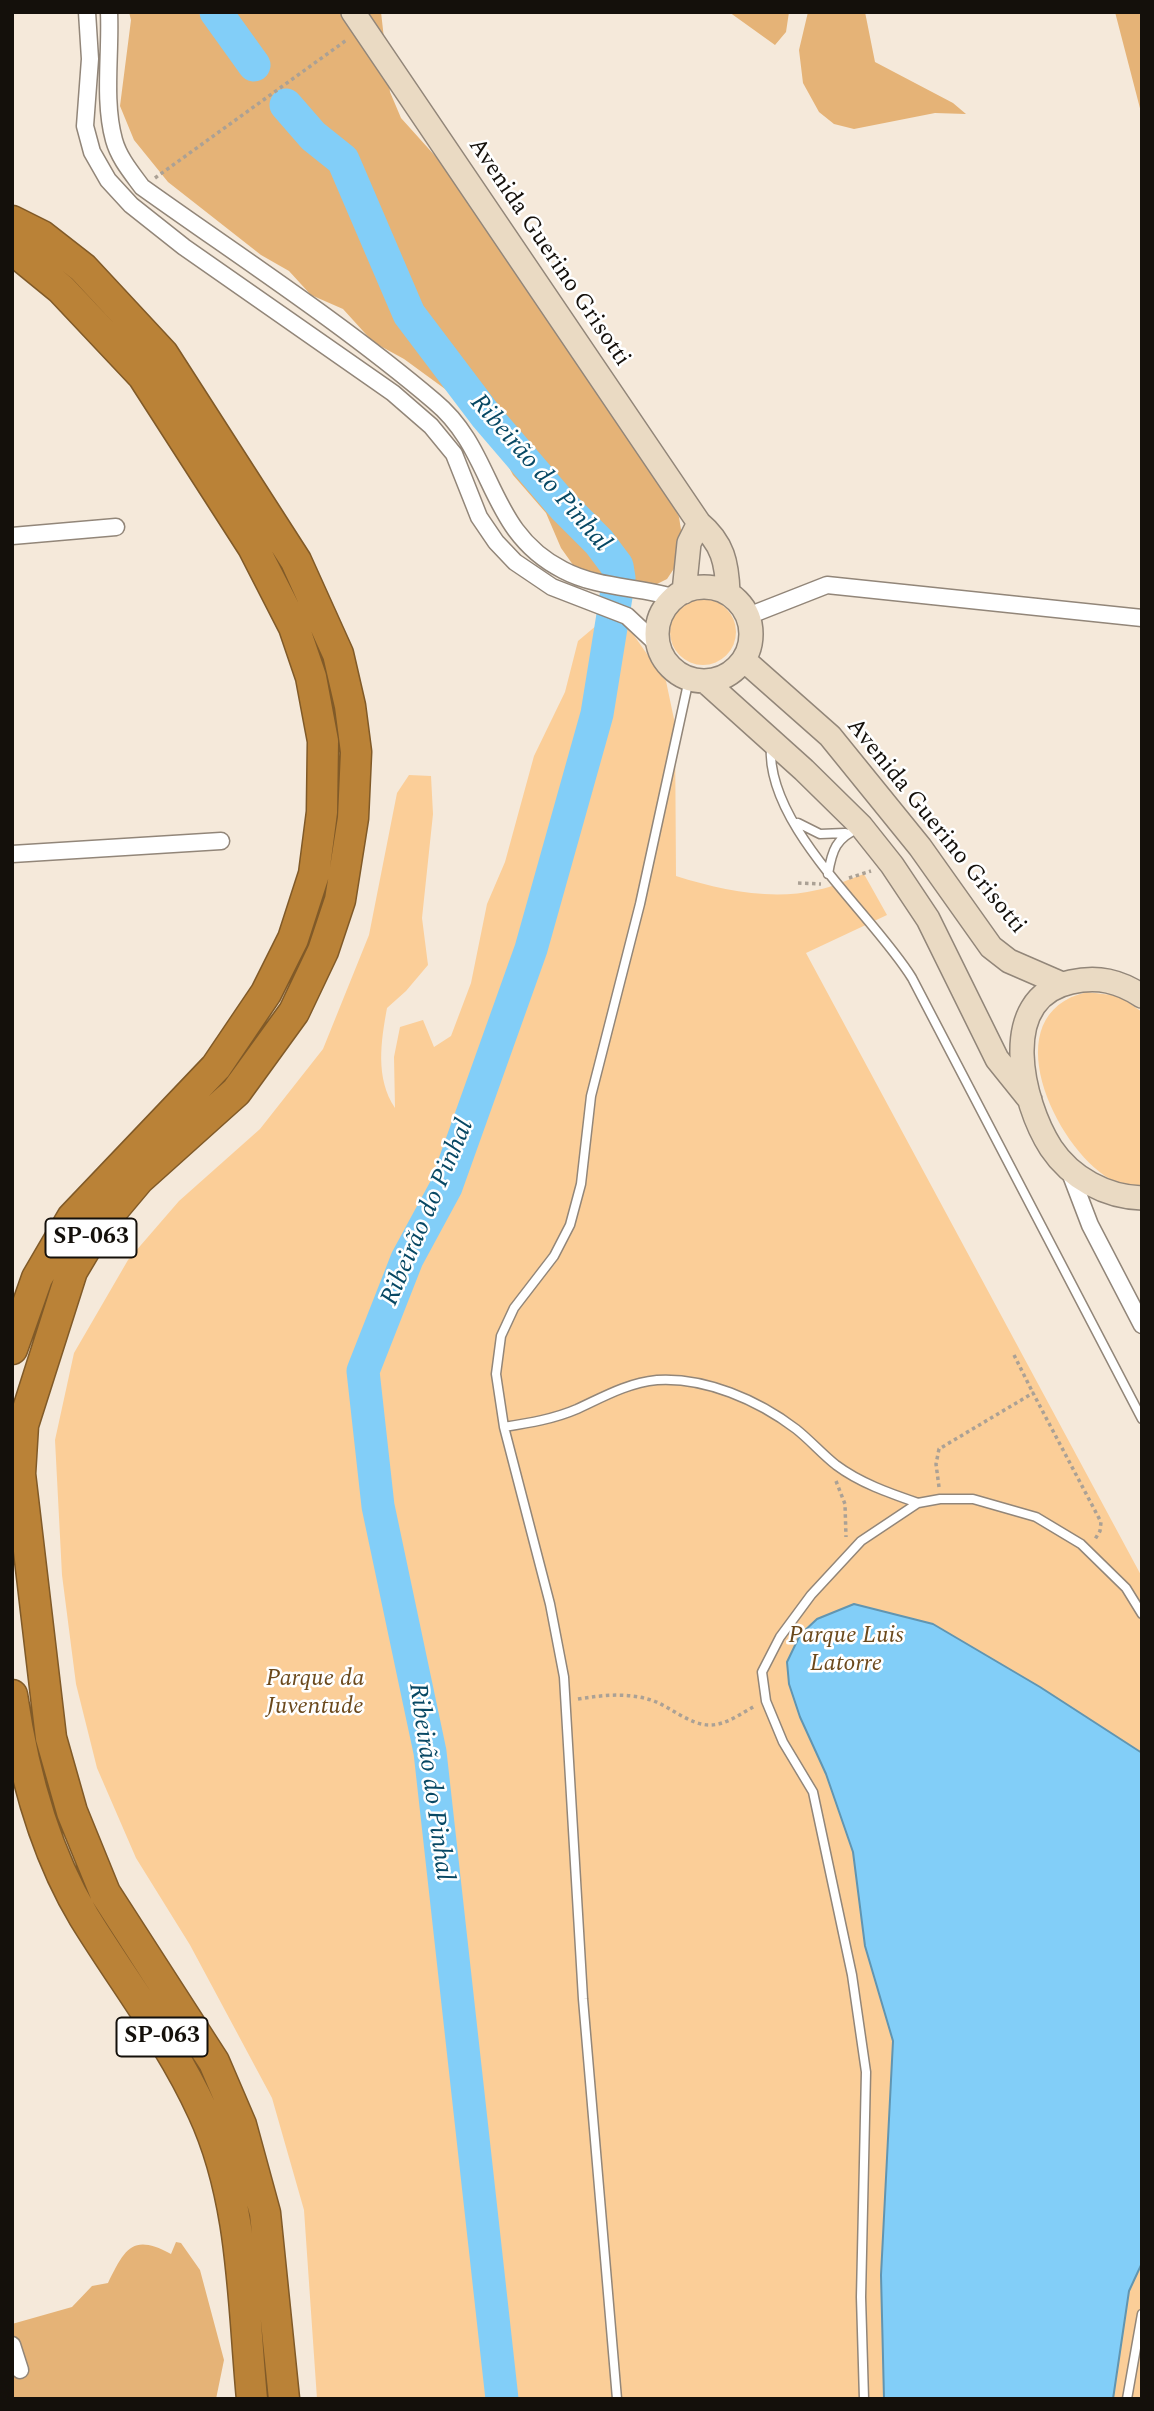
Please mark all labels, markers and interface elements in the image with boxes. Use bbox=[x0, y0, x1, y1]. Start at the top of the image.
street label: Avenida Guerino Grisotti bbox=[461, 133, 635, 373]
water label: Ribeirão do Pinhal bbox=[462, 389, 616, 559]
street label: Avenida Guerino Grisotti bbox=[839, 713, 1031, 941]
water label: Ribeirão do Pinhal bbox=[376, 1115, 482, 1311]
road number: SP-063 bbox=[46, 1218, 136, 1258]
park label: Parque Luis Latorre bbox=[788, 1623, 904, 1679]
park label: Parque da Juventude bbox=[266, 1666, 364, 1722]
water label: Ribeirão do Pinhal bbox=[400, 1681, 458, 1883]
road number: SP-063 bbox=[116, 2018, 208, 2056]

